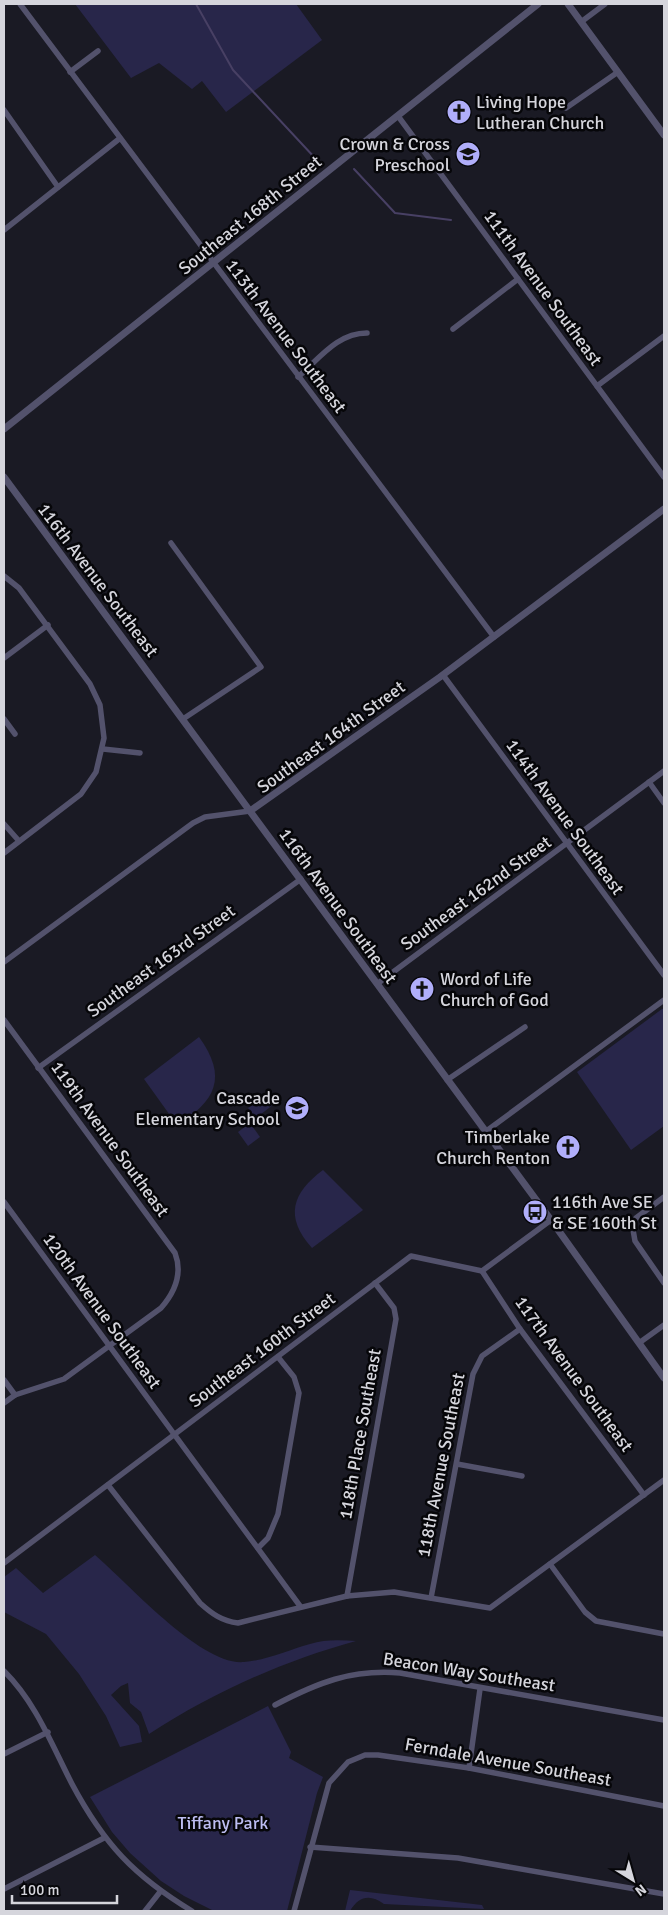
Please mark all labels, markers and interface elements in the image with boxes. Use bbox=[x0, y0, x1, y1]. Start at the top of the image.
place label: Living Hope Lutheran Church bbox=[476, 91, 604, 134]
church icon: Living Hope Lutheran Church bbox=[446, 99, 472, 125]
place label: Crown & Cross Preschool bbox=[339, 133, 450, 176]
school or university icon: Crown & Cross Preschool bbox=[455, 141, 481, 167]
street label: Southeast 168th Street bbox=[174, 151, 326, 279]
street label: 111th Avenue Southeast bbox=[479, 206, 607, 370]
street label: 113th Avenue Southeast bbox=[221, 255, 351, 417]
street label: 116th Avenue Southeast bbox=[33, 499, 163, 661]
street label: Southeast 164th Street bbox=[253, 676, 409, 798]
street label: 114th Avenue Southeast bbox=[501, 735, 629, 899]
street label: 116th Avenue Southeast bbox=[274, 824, 402, 988]
street label: Southeast 162nd Street bbox=[396, 831, 556, 955]
street label: Southeast 163rd Street bbox=[83, 900, 239, 1022]
place label: Word of Life Church of God bbox=[440, 968, 549, 1011]
church icon: Word of Life Church of God bbox=[409, 976, 435, 1002]
street label: 119th Avenue Southeast bbox=[46, 1057, 174, 1221]
place label: Cascade Elementary School bbox=[135, 1087, 280, 1130]
school or university icon: Cascade Elementary School bbox=[284, 1095, 310, 1121]
place label: Timberlake Church Renton bbox=[436, 1126, 550, 1169]
church icon: Timberlake Church Renton bbox=[555, 1134, 581, 1160]
place label: 116th Ave SE & SE 160th St bbox=[552, 1191, 657, 1234]
bus stop icon: 116th Ave SE & SE 160th St bbox=[522, 1199, 548, 1225]
street label: 120th Avenue Southeast bbox=[38, 1229, 166, 1393]
street label: Southeast 160th Street bbox=[184, 1288, 340, 1412]
street label: 117th Avenue Southeast bbox=[510, 1292, 638, 1456]
street label: 118th Place Southeast bbox=[334, 1347, 386, 1521]
street label: 118th Avenue Southeast bbox=[412, 1371, 470, 1559]
street label: Beacon Way Southeast bbox=[381, 1648, 557, 1696]
street label: Ferndale Avenue Southeast bbox=[403, 1733, 613, 1791]
park label: Tiffany Park bbox=[178, 1812, 268, 1834]
north arrow bbox=[608, 1855, 658, 1905]
scale bar bbox=[12, 1872, 118, 1904]
text: N bbox=[632, 1880, 650, 1900]
text: 100 m bbox=[20, 1881, 60, 1899]

